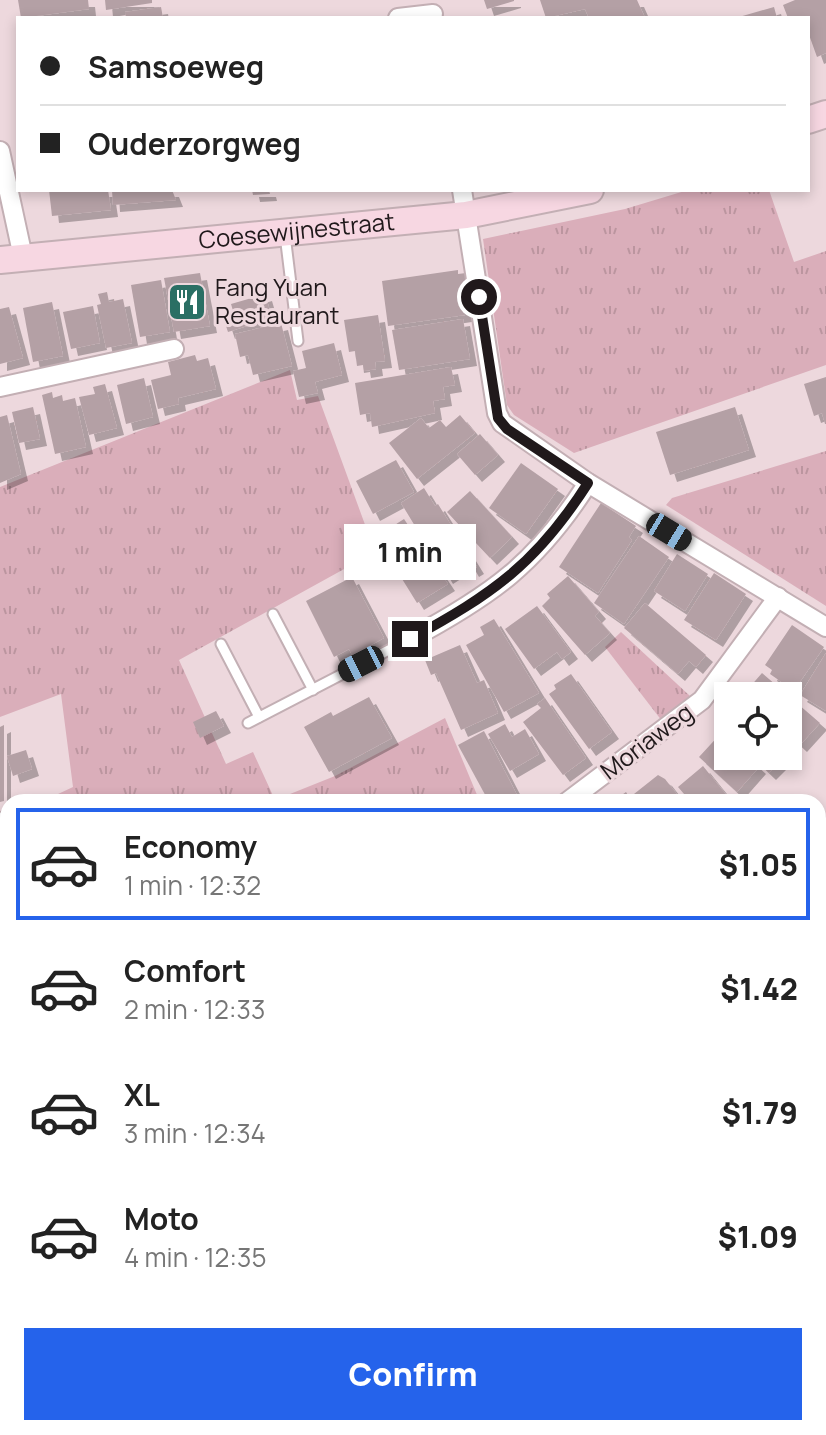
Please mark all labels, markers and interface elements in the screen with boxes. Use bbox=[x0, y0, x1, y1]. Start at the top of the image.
text: Samsoeweg bbox=[88, 46, 264, 87]
text: Ouderzorgweg bbox=[88, 123, 301, 164]
street label: Coesewijnestraat bbox=[197, 204, 396, 256]
place label: Fang Yuan Restaurant bbox=[215, 270, 339, 331]
route start bbox=[461, 279, 497, 315]
restaurant icon: Fang Yuan Restaurant bbox=[166, 281, 208, 323]
car bbox=[642, 509, 696, 555]
callout: 1 min bbox=[344, 523, 476, 579]
text: 1 min bbox=[377, 534, 443, 570]
route end bbox=[392, 621, 428, 657]
car bbox=[334, 642, 388, 686]
map controls bbox=[714, 682, 802, 770]
button: locate bbox=[714, 682, 802, 770]
street label: Moriaweg bbox=[593, 695, 699, 786]
text: Economy bbox=[124, 826, 257, 867]
icon: car bbox=[28, 828, 100, 900]
text: $1.05 bbox=[719, 844, 798, 885]
text: 1 min · 12:32 bbox=[124, 867, 261, 903]
text: Comfort bbox=[124, 950, 246, 991]
icon: car bbox=[28, 952, 100, 1024]
text: $1.42 bbox=[720, 968, 798, 1009]
text: 2 min · 12:33 bbox=[124, 991, 265, 1027]
text: XL bbox=[124, 1074, 160, 1115]
icon: car bbox=[28, 1076, 100, 1148]
text: $1.79 bbox=[722, 1092, 798, 1133]
text: 3 min · 12:34 bbox=[124, 1115, 266, 1151]
text: Moto bbox=[124, 1198, 199, 1239]
icon: car bbox=[28, 1200, 100, 1272]
text: $1.09 bbox=[718, 1216, 798, 1257]
text: 4 min · 12:35 bbox=[124, 1239, 267, 1275]
button: Confirm bbox=[24, 1328, 802, 1420]

